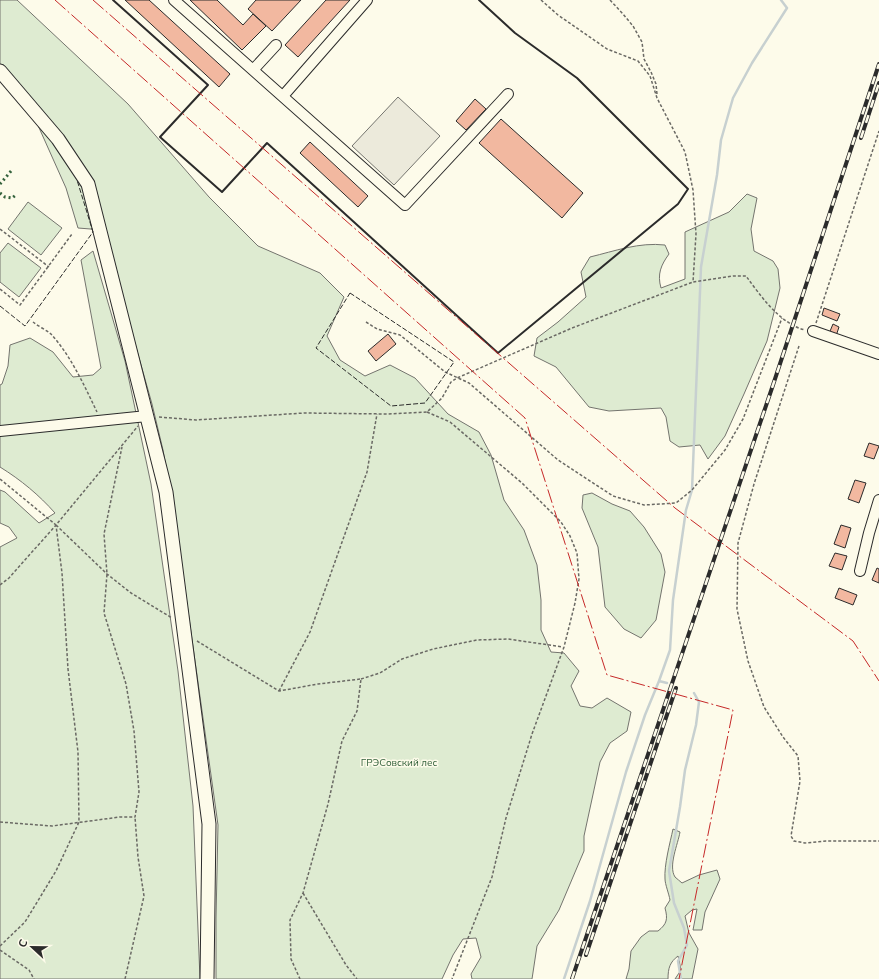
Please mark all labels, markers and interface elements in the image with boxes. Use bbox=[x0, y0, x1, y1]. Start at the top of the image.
park label: ГРЭСовский лес bbox=[361, 756, 437, 770]
north arrow bbox=[12, 927, 52, 967]
text: С bbox=[15, 937, 32, 950]

